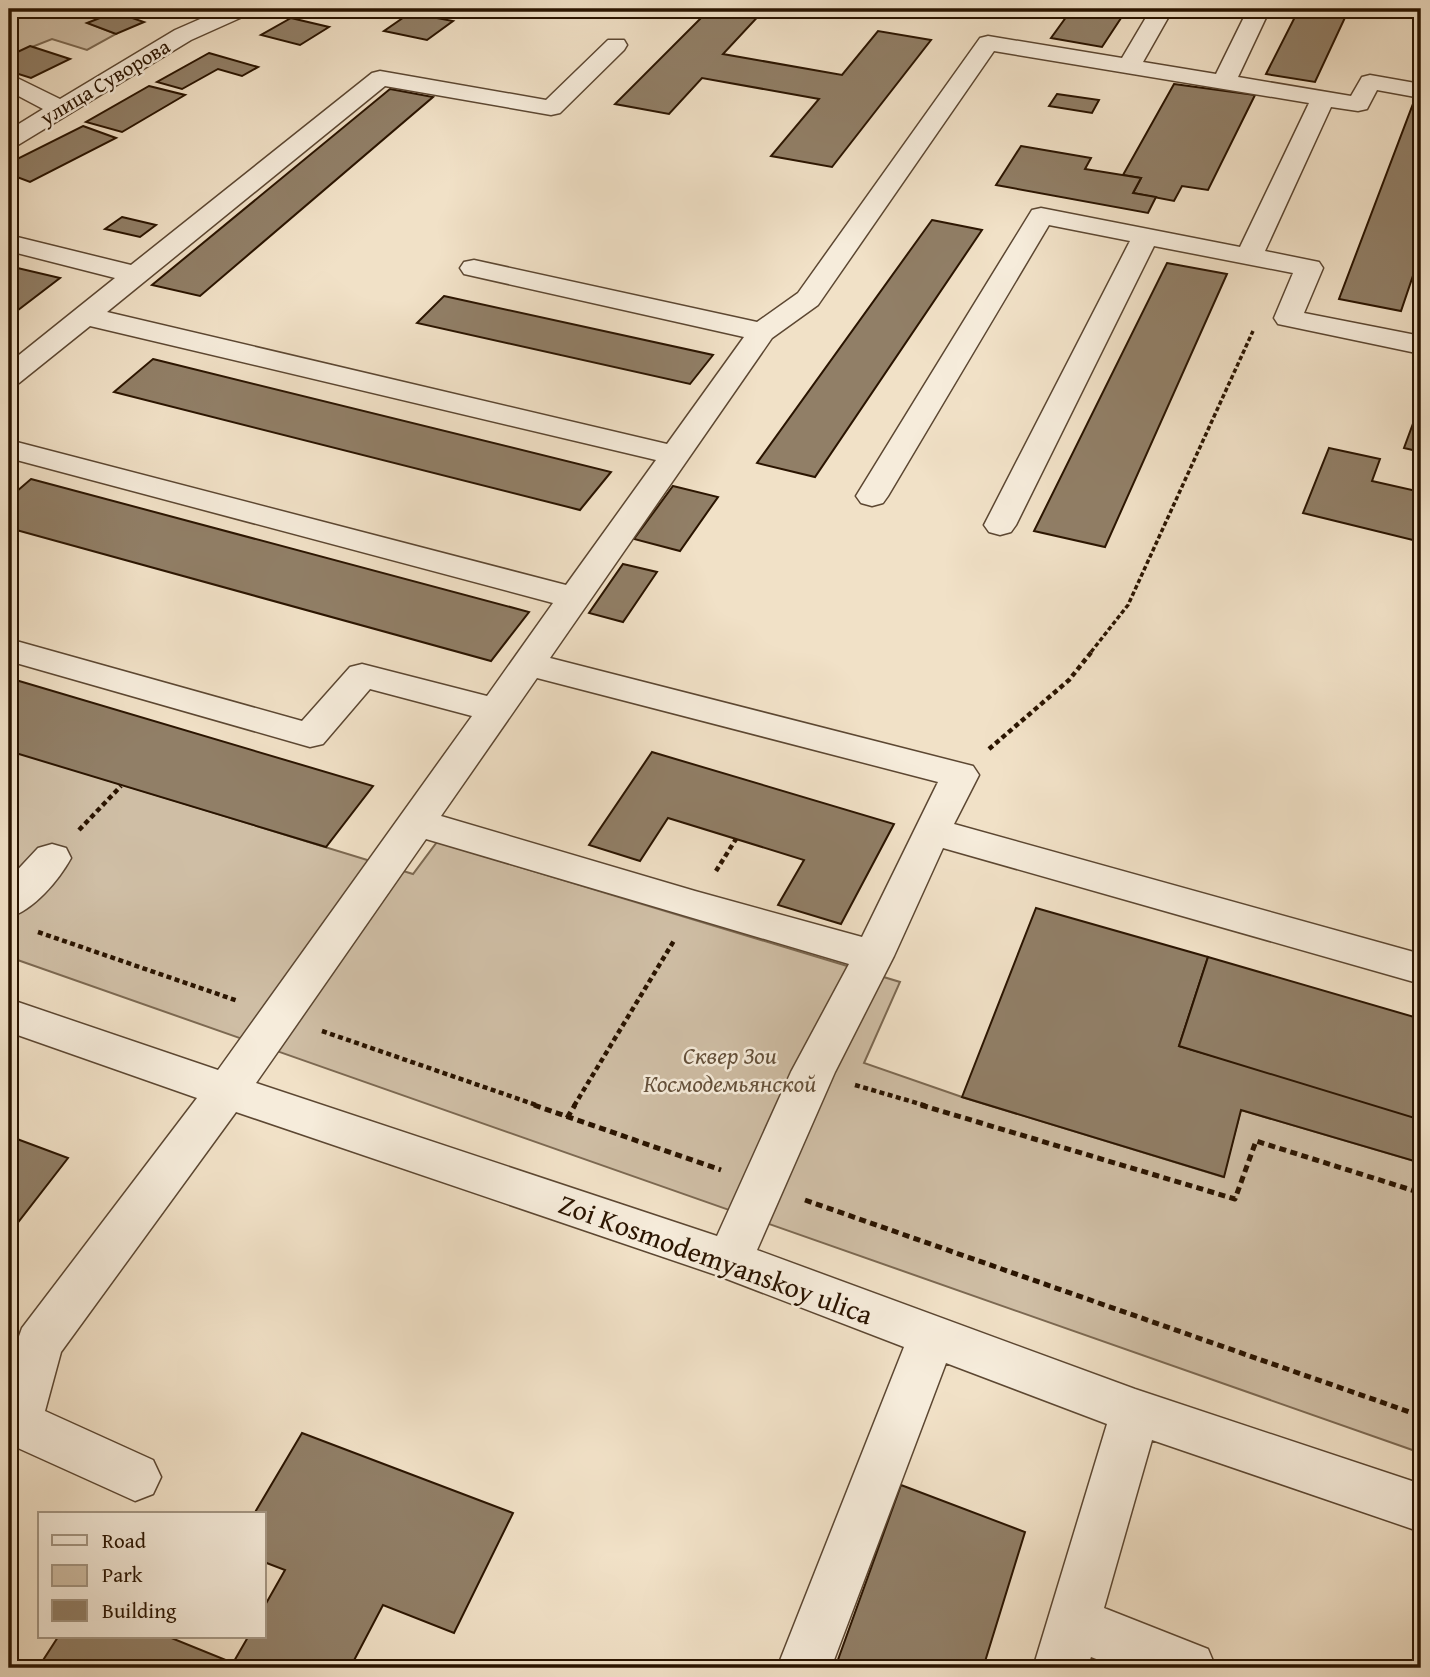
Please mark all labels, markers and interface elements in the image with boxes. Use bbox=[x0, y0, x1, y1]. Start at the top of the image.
street label: улица Суворова bbox=[33, 31, 176, 133]
park label: Сквер Зои Космодемьянской bbox=[644, 1038, 816, 1101]
street label: Zoi Kosmodemyanskoy ulica bbox=[553, 1183, 880, 1335]
legend bbox=[38, 1512, 266, 1638]
text: Road bbox=[102, 1525, 147, 1556]
text: Park bbox=[102, 1559, 143, 1590]
text: Building bbox=[102, 1595, 177, 1626]

